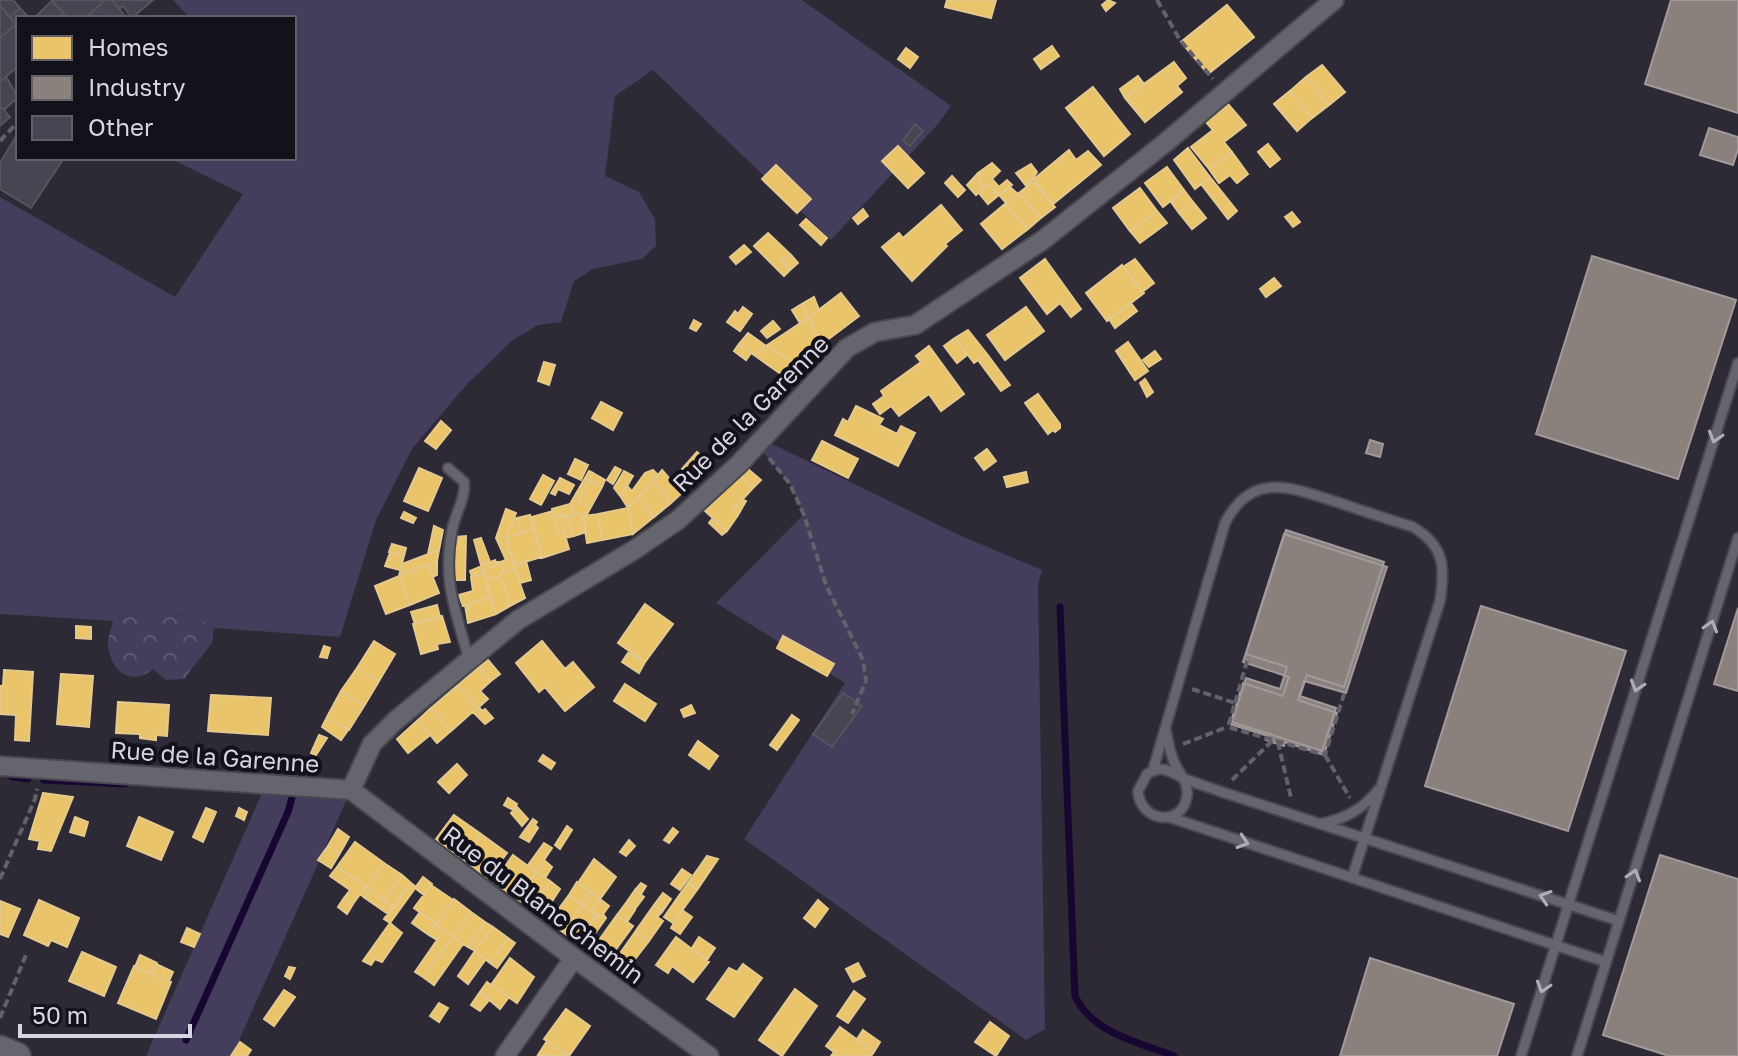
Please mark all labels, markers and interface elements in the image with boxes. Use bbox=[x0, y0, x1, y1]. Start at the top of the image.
legend bbox=[16, 16, 296, 160]
text: Homes bbox=[88, 32, 169, 61]
text: Industry bbox=[88, 72, 185, 101]
text: Other bbox=[88, 112, 153, 141]
street label: Rue de la Garenne bbox=[666, 329, 834, 497]
one-way arrow bbox=[1708, 430, 1724, 444]
one-way arrow bbox=[1702, 620, 1718, 634]
one-way arrow bbox=[1630, 678, 1646, 692]
street label: Rue de la Garenne bbox=[110, 734, 320, 778]
street label: Rue du Blanc Chemin bbox=[438, 819, 650, 989]
one-way arrow bbox=[1235, 832, 1249, 848]
one-way arrow bbox=[1624, 868, 1640, 882]
one-way arrow bbox=[1539, 890, 1552, 906]
one-way arrow bbox=[1536, 980, 1552, 994]
scale bar bbox=[20, 988, 190, 1038]
text: 50 m bbox=[32, 1000, 88, 1029]

